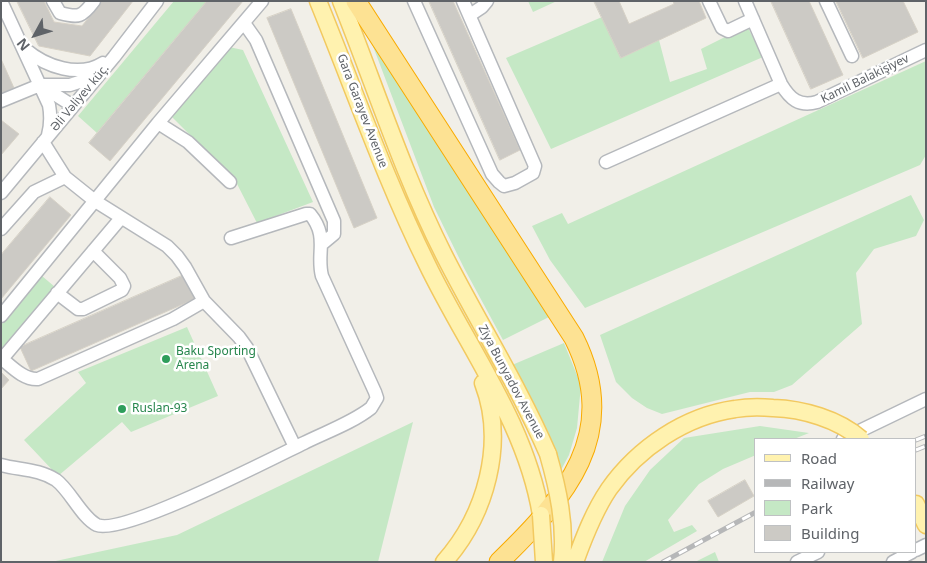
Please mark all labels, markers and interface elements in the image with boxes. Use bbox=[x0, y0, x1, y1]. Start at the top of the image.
north arrow bbox=[10, 10, 60, 60]
text: N bbox=[12, 34, 34, 55]
street label: Kamil Balakişiyev bbox=[819, 51, 911, 107]
street label: Gara Garayev Avenue bbox=[334, 52, 390, 170]
street label: Əli Vəliyev küç. bbox=[48, 62, 112, 134]
street label: Ziya Bunyadov Avenue bbox=[475, 322, 547, 442]
place label: Baku Sporting Arena bbox=[176, 345, 256, 373]
marker: Baku Sporting Arena bbox=[160, 353, 172, 365]
place label: Ruslan-93 bbox=[132, 402, 187, 416]
marker: Ruslan-93 bbox=[116, 403, 128, 415]
legend bbox=[754, 438, 917, 553]
text: Road bbox=[801, 448, 837, 468]
text: Railway bbox=[801, 473, 854, 493]
text: Park bbox=[801, 498, 833, 518]
text: Building bbox=[801, 523, 859, 543]

